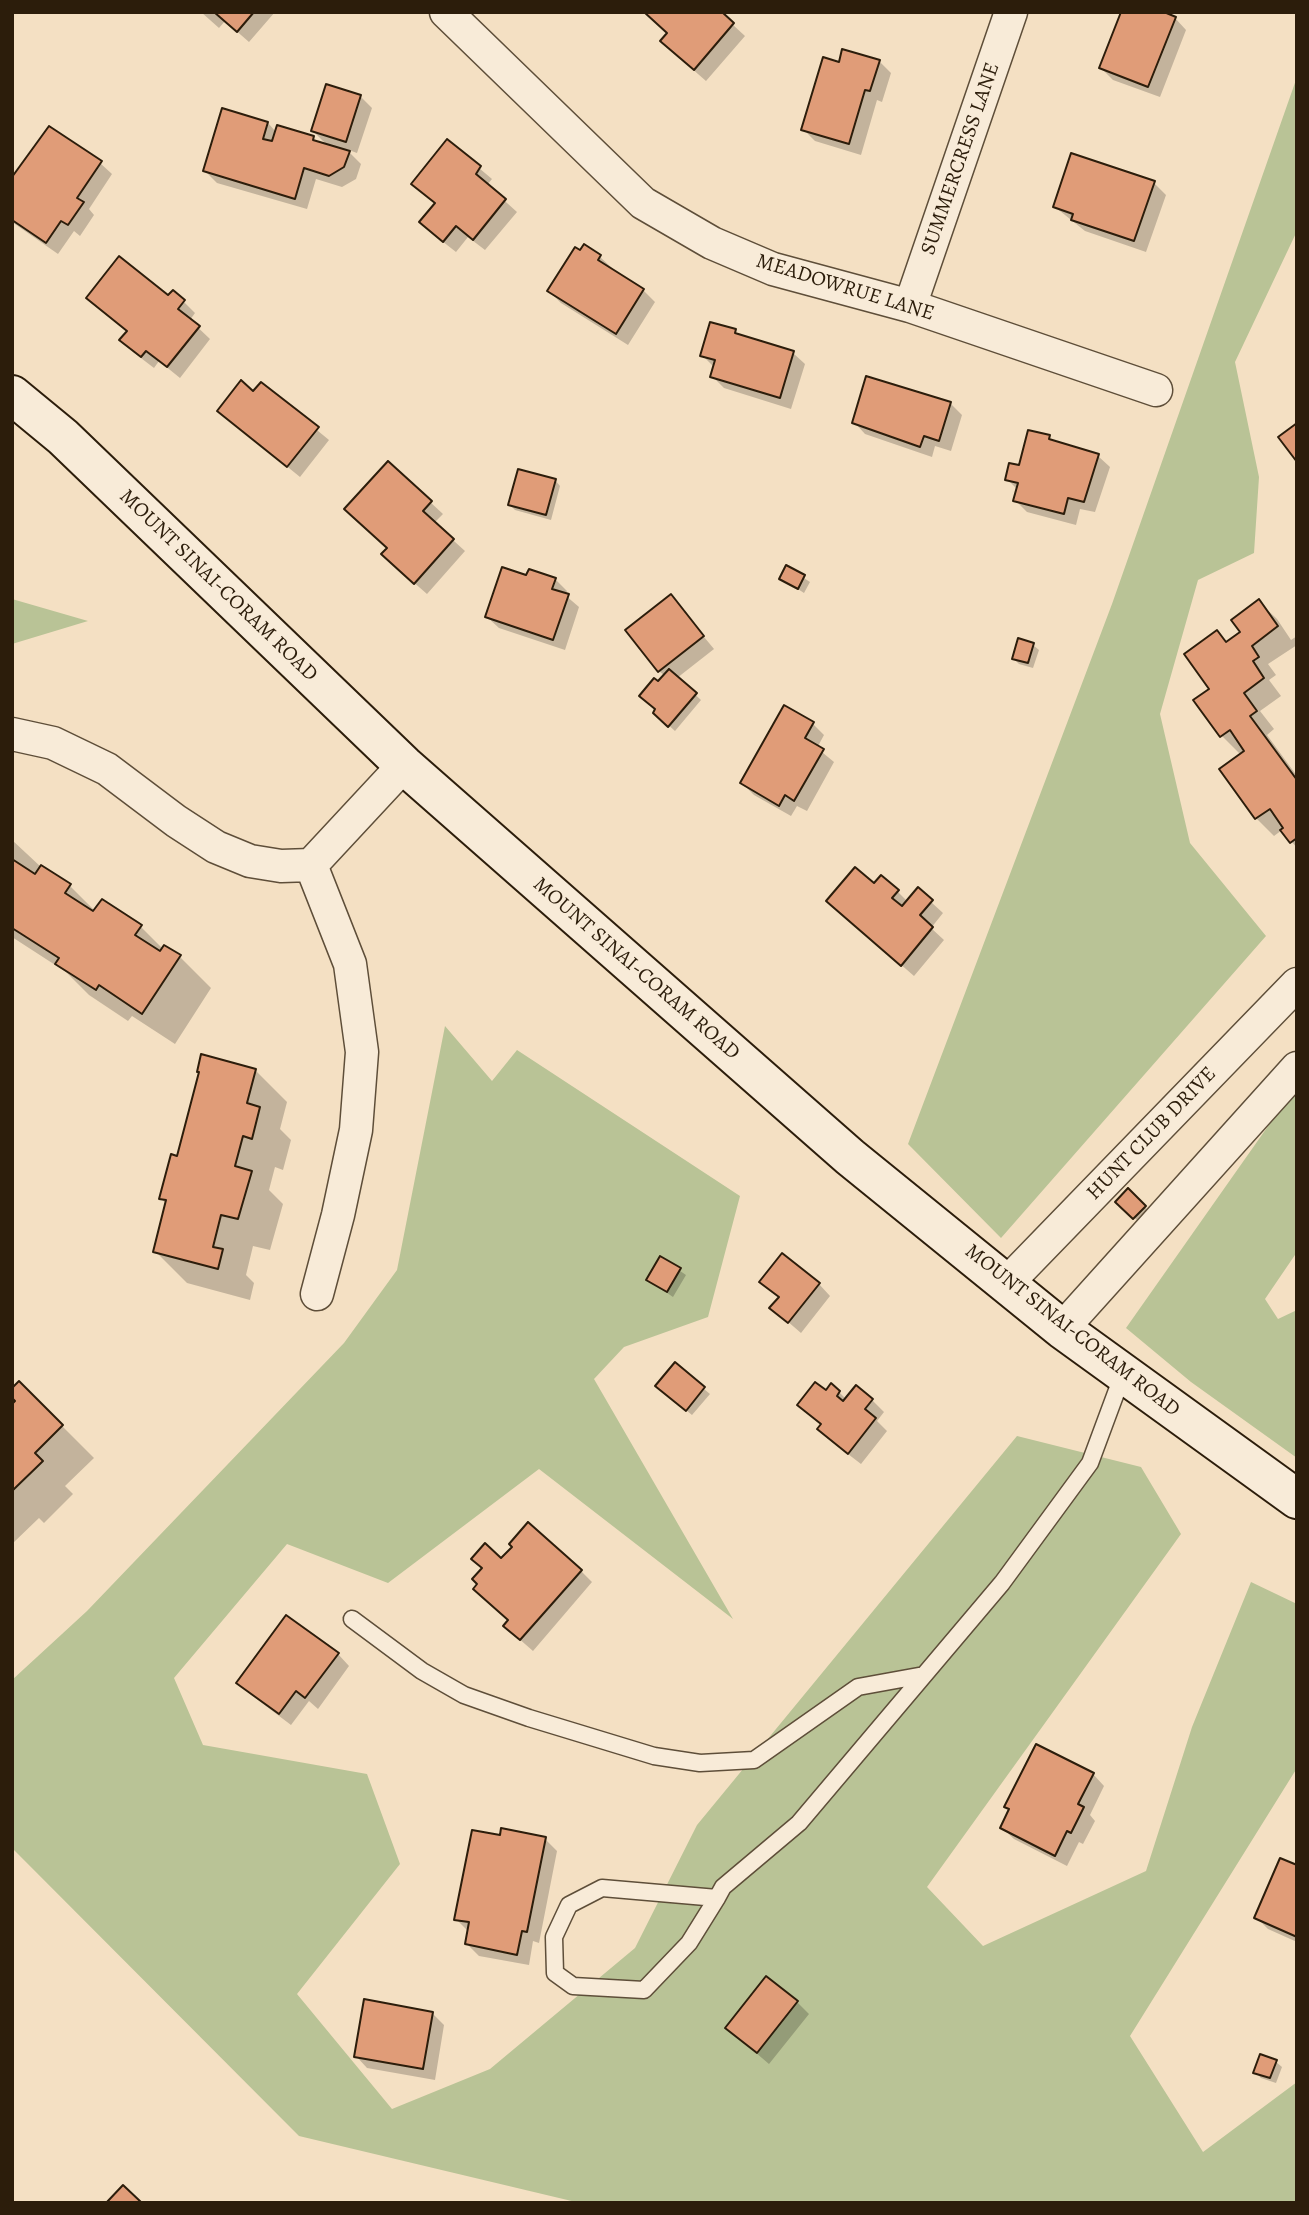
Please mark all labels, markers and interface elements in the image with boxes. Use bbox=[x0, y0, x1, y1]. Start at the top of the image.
street label: SUMMERCRESS LANE bbox=[916, 60, 1006, 258]
street label: MEADOWRUE LANE bbox=[753, 249, 937, 327]
street label: MOUNT SINAI-CORAM ROAD bbox=[114, 485, 322, 687]
street label: MOUNT SINAI-CORAM ROAD bbox=[527, 872, 745, 1066]
street label: HUNT CLUB DRIVE bbox=[1082, 1062, 1222, 1206]
street label: MOUNT SINAI-CORAM ROAD bbox=[959, 1239, 1185, 1423]

